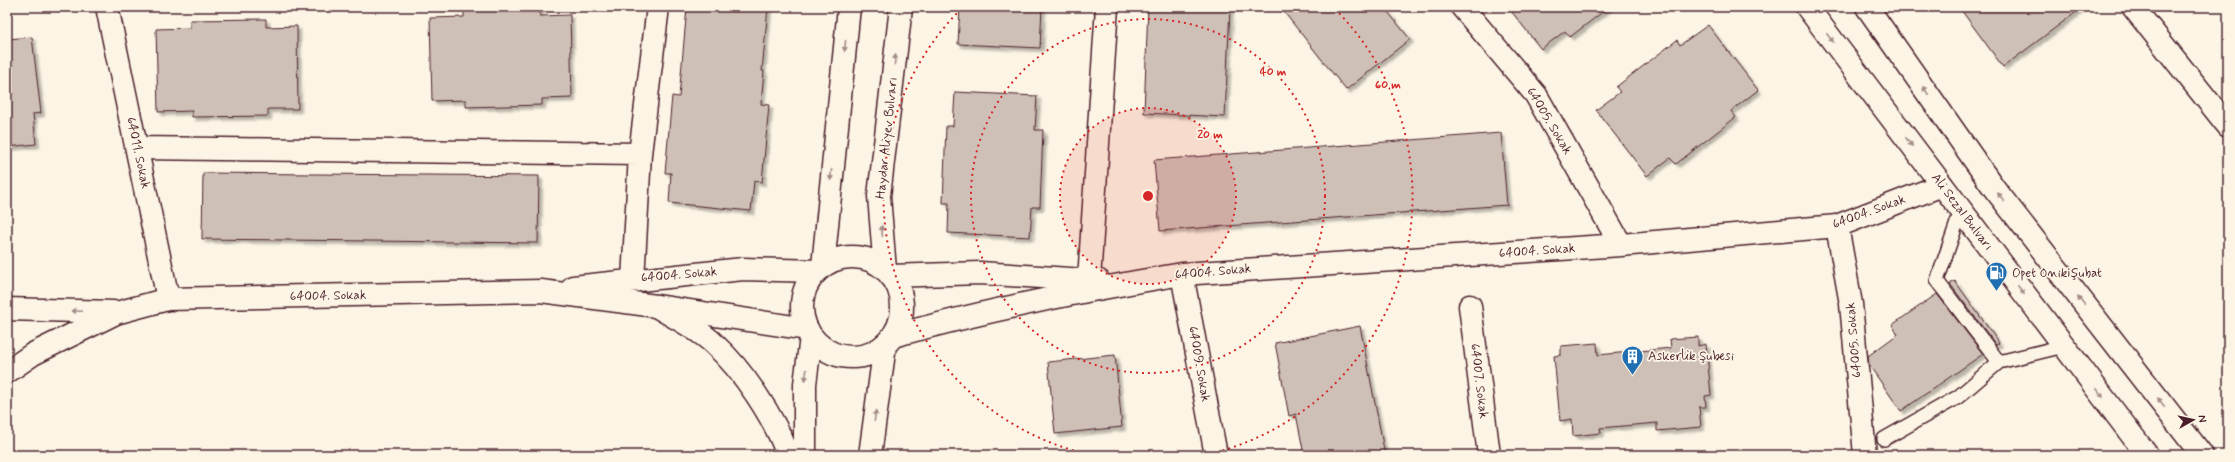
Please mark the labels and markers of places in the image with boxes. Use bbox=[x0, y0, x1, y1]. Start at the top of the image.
centre of rings bbox=[1141, 189, 1155, 203]
fuel station icon: Opet Onikişubat bbox=[1984, 260, 2010, 293]
place label: Opet Onikişubat bbox=[2012, 265, 2102, 282]
building icon: Askerlik Şubesi bbox=[1620, 343, 1646, 376]
place label: Askerlik Şubesi bbox=[1648, 348, 1734, 365]

